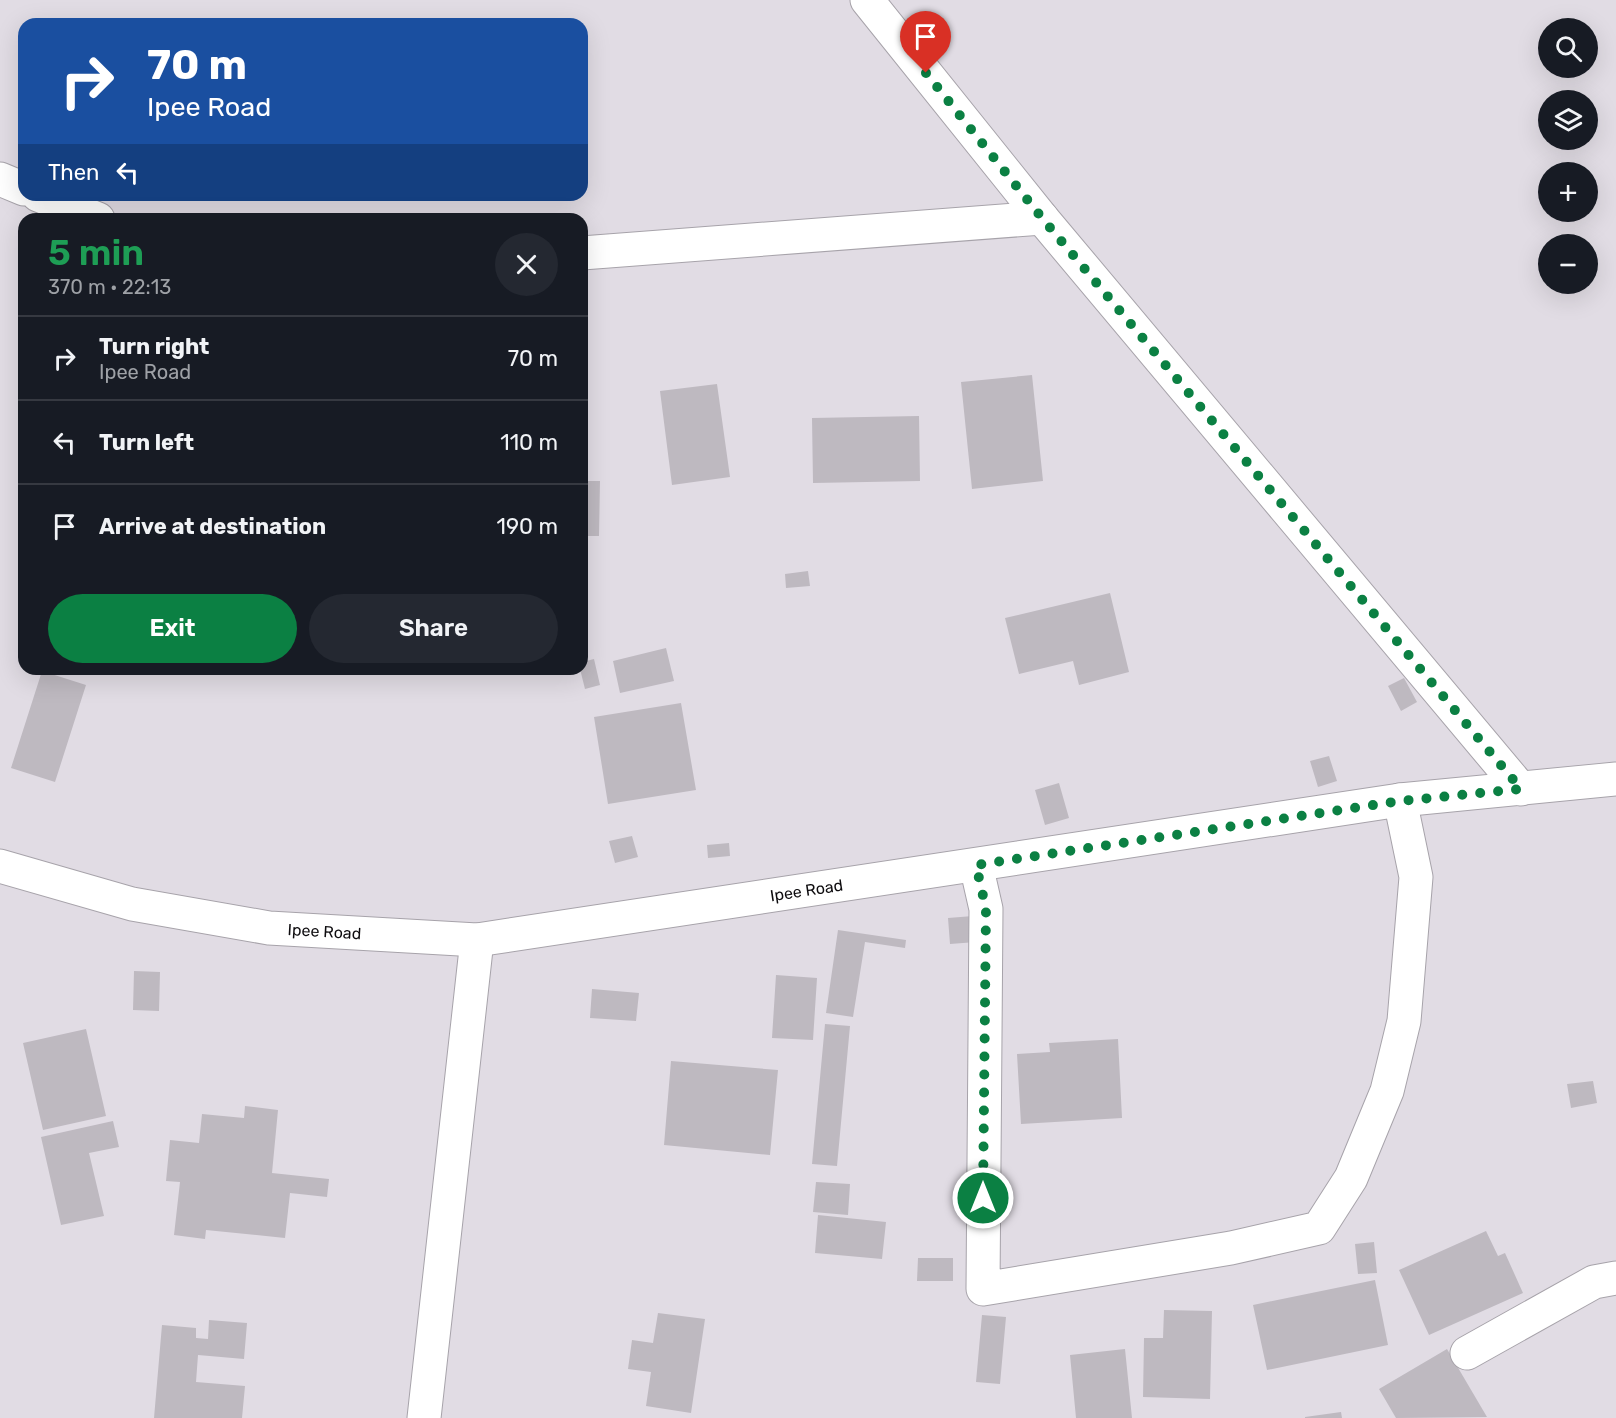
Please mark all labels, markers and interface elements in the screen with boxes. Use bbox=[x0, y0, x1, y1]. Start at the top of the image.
pin bbox=[900, 11, 951, 73]
map controls bbox=[1538, 18, 1598, 294]
button: search bbox=[1538, 18, 1598, 78]
icon: arrive bbox=[909, 20, 942, 53]
text: 70 m bbox=[147, 40, 247, 90]
icon: right bbox=[48, 42, 126, 120]
button: layers bbox=[1538, 90, 1598, 150]
text: Ipee Road bbox=[147, 91, 271, 123]
icon: left bbox=[111, 156, 144, 189]
text: Then bbox=[48, 159, 99, 186]
button: + bbox=[1538, 162, 1598, 222]
text: 5 min bbox=[48, 231, 144, 274]
button: close bbox=[495, 233, 558, 296]
button: − bbox=[1538, 234, 1598, 294]
text: 370 m · 22:13 bbox=[48, 275, 171, 299]
text: Turn right bbox=[99, 333, 209, 360]
icon: right bbox=[48, 342, 81, 375]
text: 70 m bbox=[508, 345, 558, 372]
text: Ipee Road bbox=[99, 360, 191, 384]
icon: left bbox=[48, 426, 81, 459]
text: Turn left bbox=[99, 429, 194, 456]
text: 110 m bbox=[500, 429, 558, 456]
icon: arrive bbox=[48, 510, 81, 543]
text: Arrive at destination bbox=[99, 513, 326, 540]
text: 190 m bbox=[497, 513, 558, 540]
button: Exit bbox=[48, 594, 297, 663]
button: Share bbox=[309, 594, 558, 663]
street label: Ipee Road bbox=[769, 876, 844, 905]
street label: Ipee Road bbox=[287, 920, 362, 943]
position arrow bbox=[951, 1166, 1015, 1230]

